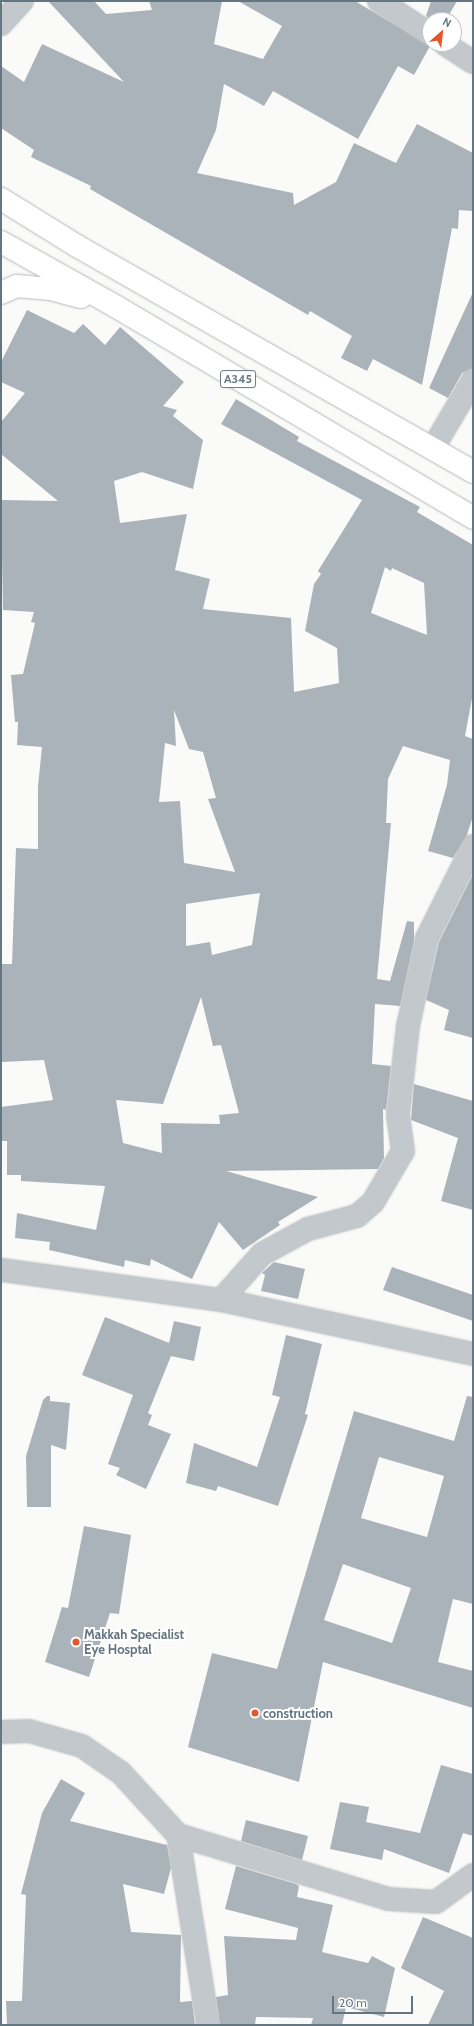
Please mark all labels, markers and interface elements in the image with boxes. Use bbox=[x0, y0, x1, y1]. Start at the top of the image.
north arrow bbox=[422, 12, 462, 52]
text: N bbox=[440, 14, 454, 30]
road number: A345 bbox=[220, 369, 256, 389]
place label: Makkah Specialist Eye Hosptal bbox=[84, 1627, 184, 1658]
marker: Makkah Specialist Eye Hosptal bbox=[71, 1637, 81, 1647]
place label: construction bbox=[263, 1705, 333, 1721]
marker: construction bbox=[250, 1708, 260, 1718]
scale bar bbox=[334, 1988, 415, 2014]
text: 20 m bbox=[339, 1995, 367, 2010]

